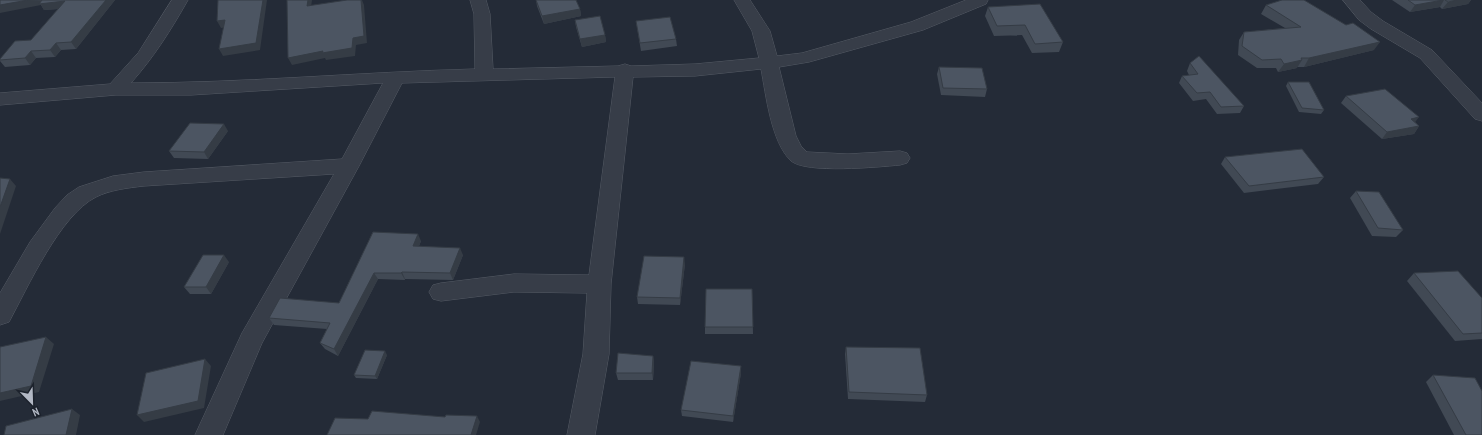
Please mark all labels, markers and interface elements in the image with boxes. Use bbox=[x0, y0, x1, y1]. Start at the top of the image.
north arrow bbox=[12, 383, 52, 423]
text: N bbox=[30, 405, 41, 420]

